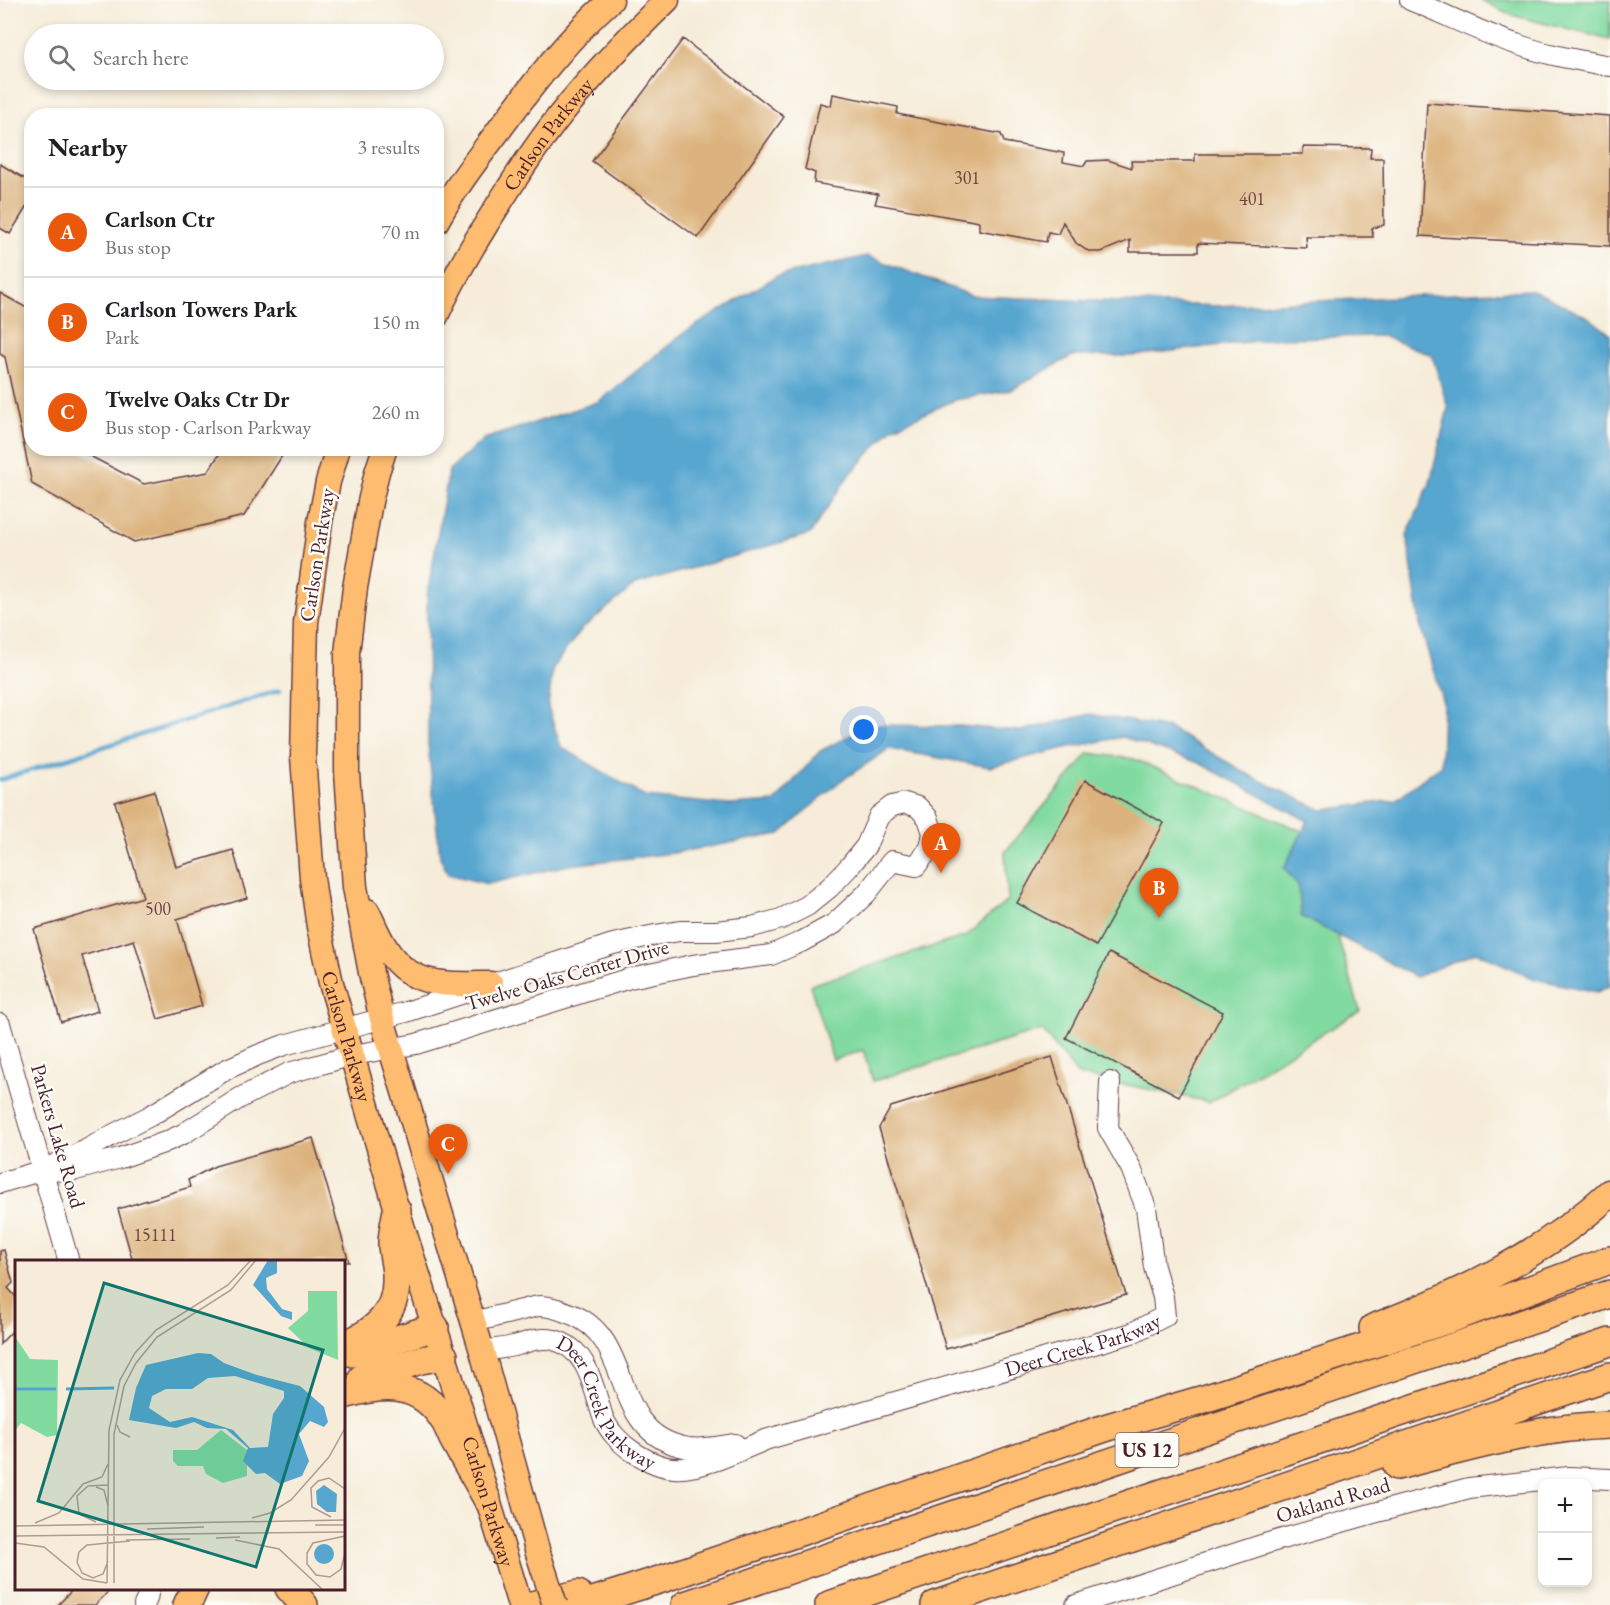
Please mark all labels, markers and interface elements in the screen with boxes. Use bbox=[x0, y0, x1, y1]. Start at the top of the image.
search box bbox=[24, 24, 444, 90]
icon: search bbox=[45, 41, 78, 74]
text: Search here bbox=[93, 43, 188, 72]
street label: Carlson Parkway bbox=[497, 71, 599, 196]
text: Nearby bbox=[48, 130, 128, 164]
text: 3 results bbox=[357, 134, 420, 160]
house number: 301 bbox=[954, 166, 980, 189]
house number: 401 bbox=[1239, 187, 1265, 210]
text: Carlson Ctr bbox=[105, 205, 215, 234]
text: A bbox=[60, 219, 75, 245]
text: 70 m bbox=[381, 219, 420, 245]
text: Bus stop bbox=[105, 234, 171, 260]
text: Carlson Towers Park bbox=[105, 295, 297, 324]
text: B bbox=[61, 309, 74, 335]
text: 150 m bbox=[372, 309, 420, 335]
text: Park bbox=[105, 324, 139, 350]
text: Twelve Oaks Ctr Dr bbox=[105, 385, 289, 414]
text: C bbox=[60, 399, 75, 425]
text: 260 m bbox=[372, 399, 420, 425]
text: Bus stop · Carlson Parkway bbox=[105, 414, 311, 440]
street label: Carlson Parkway bbox=[293, 485, 341, 624]
your location bbox=[849, 715, 878, 744]
pin: A bbox=[922, 824, 960, 873]
pin: B bbox=[1140, 868, 1178, 918]
house number: 500 bbox=[145, 897, 171, 920]
street label: Twelve Oaks Center Drive bbox=[462, 933, 672, 1016]
street label: Carlson Parkway bbox=[316, 968, 379, 1106]
street label: Parkers Lake Road bbox=[25, 1061, 92, 1211]
pin: C bbox=[428, 1124, 468, 1174]
house number: 15111 bbox=[133, 1223, 177, 1246]
inset map bbox=[15, 1260, 345, 1590]
street label: Deer Creek Parkway bbox=[1001, 1306, 1166, 1382]
street label: Deer Creek Parkway bbox=[552, 1328, 661, 1476]
street label: Carlson Parkway bbox=[456, 1433, 522, 1570]
road number: US 12 bbox=[1116, 1433, 1178, 1467]
street label: Oakland Road bbox=[1273, 1470, 1393, 1529]
map controls bbox=[1538, 1479, 1592, 1587]
button: + bbox=[1538, 1479, 1592, 1533]
button: − bbox=[1538, 1533, 1592, 1587]

